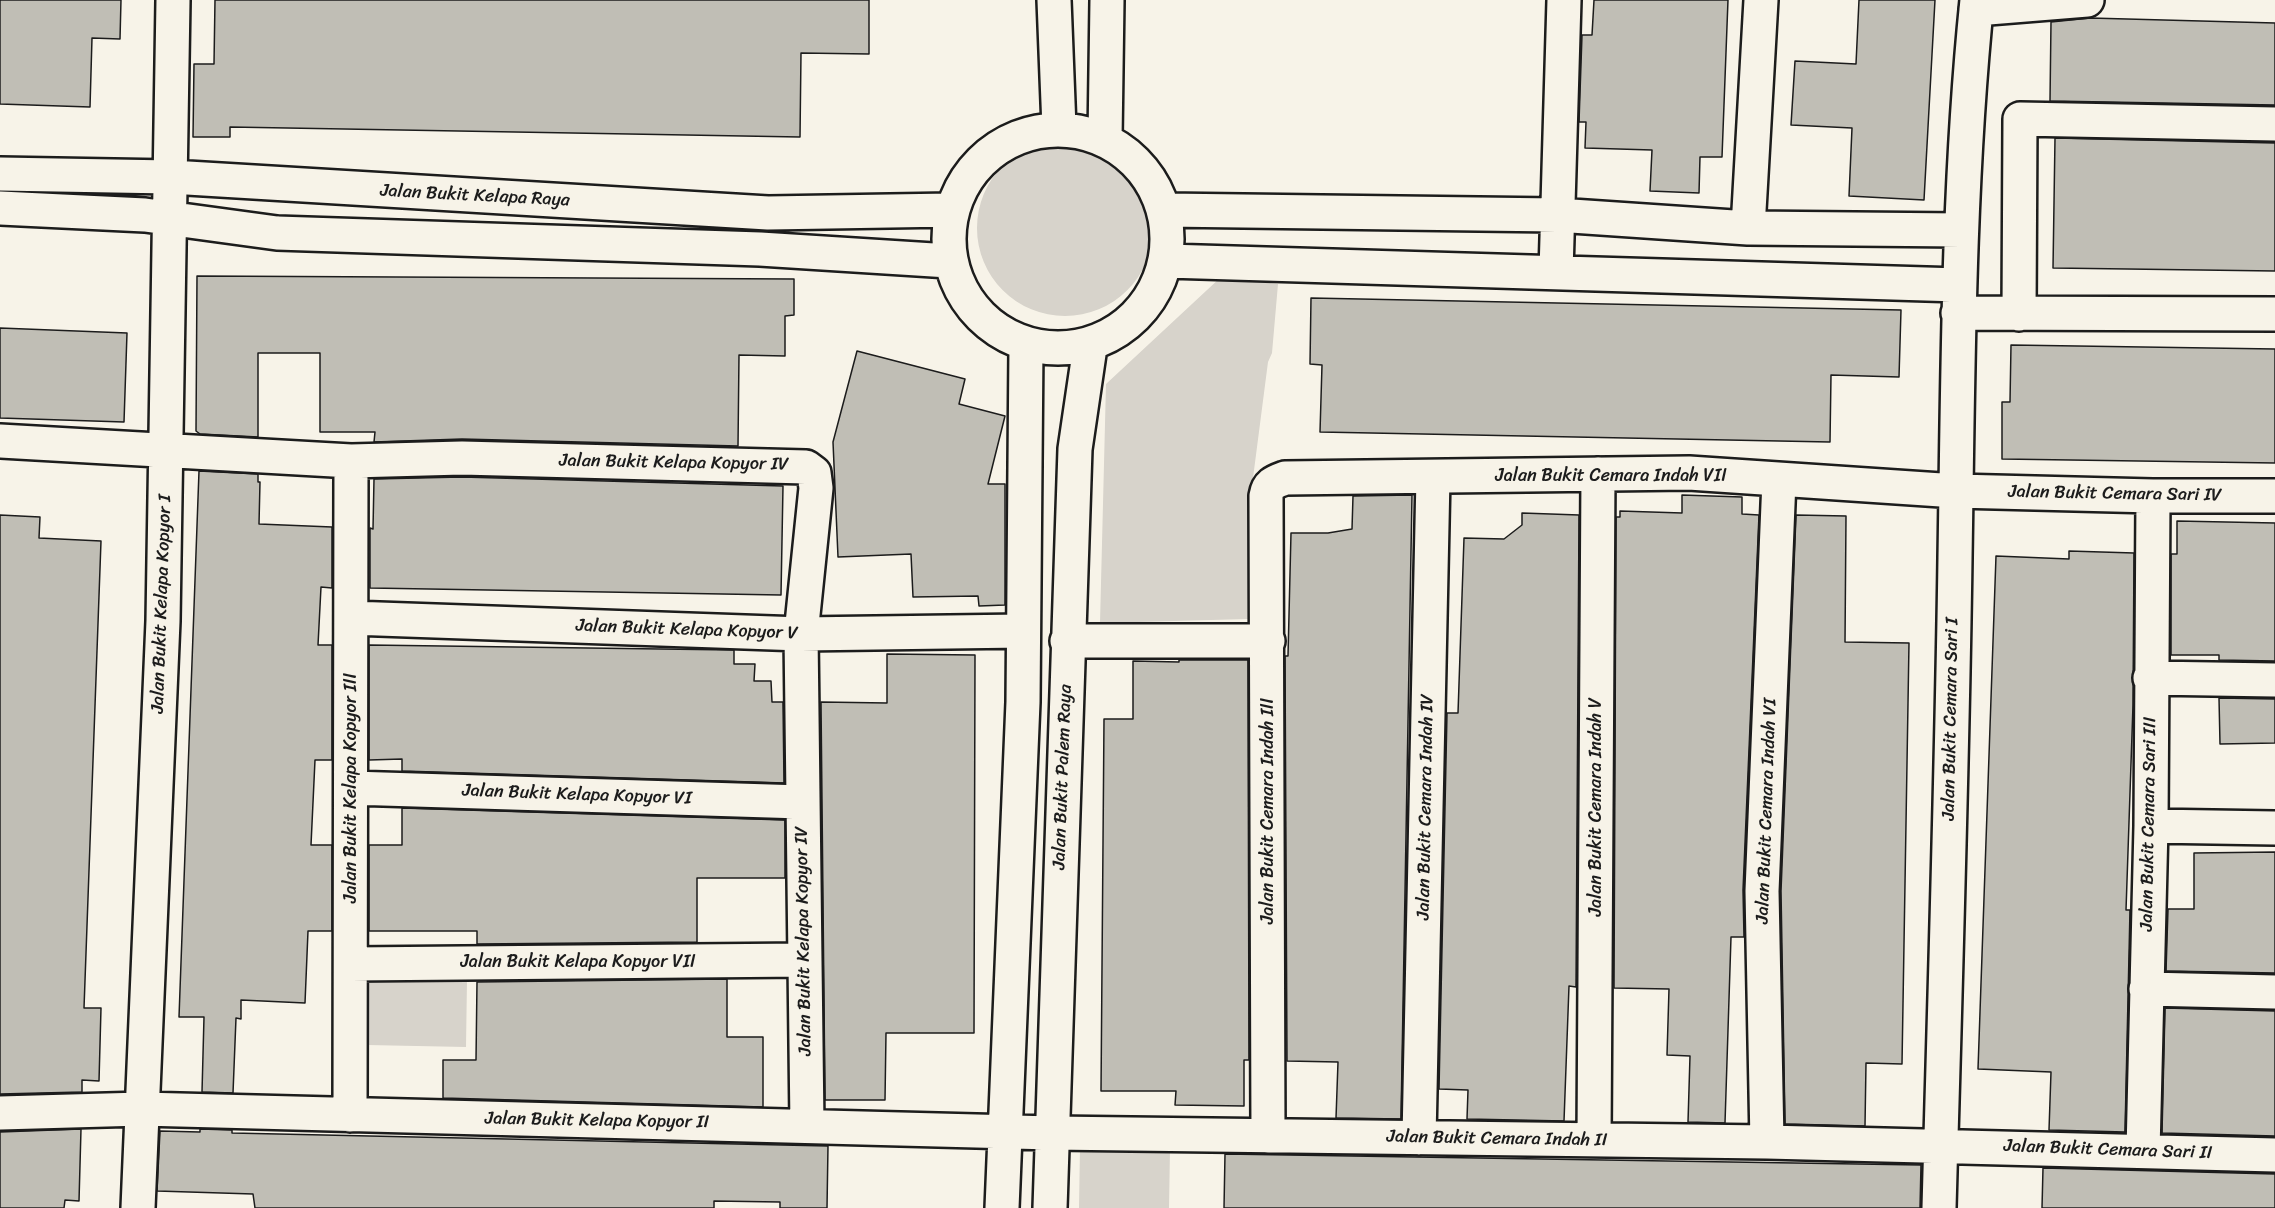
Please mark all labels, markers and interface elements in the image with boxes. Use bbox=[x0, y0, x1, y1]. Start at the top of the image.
street label: Jalan Bukit Kelapa Raya bbox=[380, 180, 570, 212]
street label: Jalan Bukit Kelapa Kopyor IV bbox=[559, 450, 789, 476]
street label: Jalan Bukit Cemara Indah VII bbox=[1495, 465, 1727, 487]
street label: Jalan Bukit Cemara Sari IV bbox=[2008, 481, 2222, 507]
street label: Jalan Bukit Kelapa Kopyor I bbox=[147, 494, 177, 714]
street label: Jalan Bukit Kelapa Kopyor V bbox=[575, 615, 799, 645]
street label: Jalan Bukit Cemara Sari I bbox=[1938, 617, 1964, 821]
street label: Jalan Bukit Kelapa Kopyor III bbox=[340, 673, 362, 903]
street label: Jalan Bukit Palem Raya bbox=[1049, 684, 1077, 870]
street label: Jalan Bukit Cemara Indah IV bbox=[1413, 694, 1439, 920]
street label: Jalan Bukit Cemara Indah III bbox=[1257, 698, 1279, 924]
street label: Jalan Bukit Cemara Indah V bbox=[1585, 698, 1607, 916]
street label: Jalan Bukit Cemara Indah VI bbox=[1752, 698, 1782, 924]
street label: Jalan Bukit Cemara Sari III bbox=[2136, 717, 2162, 931]
street label: Jalan Bukit Kelapa Kopyor VI bbox=[462, 780, 692, 810]
street label: Jalan Bukit Kelapa Kopyor IV bbox=[791, 826, 817, 1056]
street label: Jalan Bukit Kelapa Kopyor VII bbox=[460, 951, 696, 973]
street label: Jalan Bukit Kelapa Kopyor II bbox=[485, 1108, 709, 1134]
street label: Jalan Bukit Cemara Indah II bbox=[1386, 1126, 1608, 1152]
street label: Jalan Bukit Cemara Sari II bbox=[2003, 1136, 2213, 1164]

